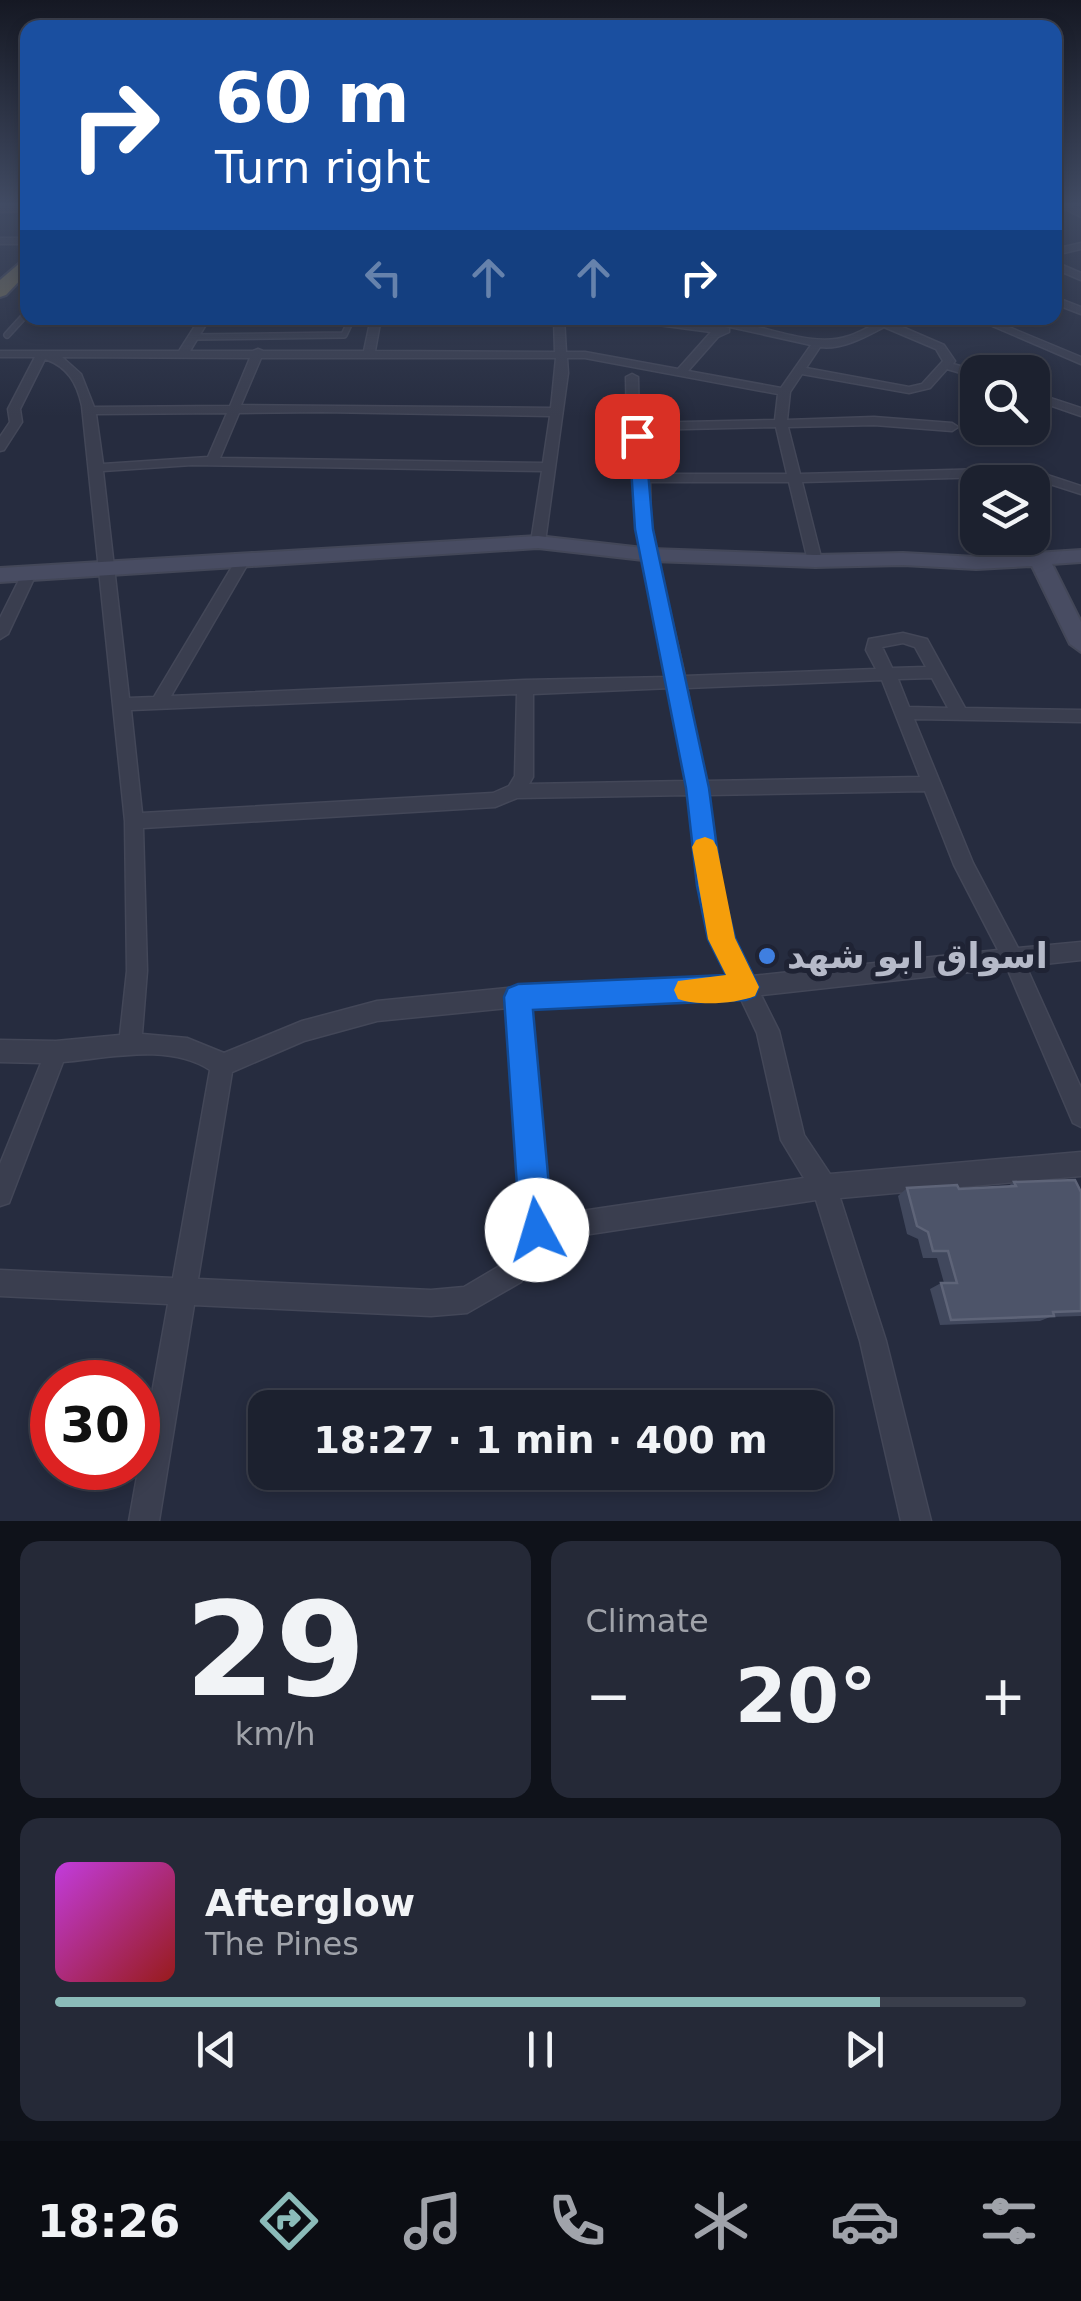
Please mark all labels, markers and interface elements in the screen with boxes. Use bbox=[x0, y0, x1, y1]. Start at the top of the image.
text: 60 m bbox=[215, 57, 410, 139]
icon: right bbox=[50, 60, 180, 190]
text: Turn right bbox=[215, 141, 430, 194]
icon: left bbox=[356, 250, 411, 305]
icon: ahead bbox=[461, 250, 516, 305]
icon: ahead bbox=[566, 250, 621, 305]
icon: right bbox=[671, 250, 726, 305]
map controls bbox=[960, 355, 1050, 555]
button: search bbox=[960, 355, 1050, 445]
pin bbox=[595, 394, 680, 479]
icon: arrive bbox=[610, 409, 665, 464]
button: layers bbox=[960, 465, 1050, 555]
place label: اسواق ابو شهد bbox=[787, 936, 1048, 977]
marker: اسواق ابو شهد bbox=[756, 945, 778, 967]
position arrow bbox=[485, 1178, 589, 1282]
speed limit sign: 30 bbox=[30, 1360, 160, 1490]
text: 18:27 · 1 min · 400 m bbox=[313, 1418, 768, 1462]
text: 29 bbox=[185, 1574, 366, 1726]
text: Climate bbox=[586, 1602, 709, 1640]
text: 20° bbox=[735, 1652, 877, 1740]
text: − bbox=[586, 1664, 632, 1728]
text: + bbox=[980, 1664, 1026, 1728]
text: km/h bbox=[235, 1715, 316, 1753]
text: Afterglow bbox=[205, 1881, 415, 1925]
text: The Pines bbox=[205, 1925, 359, 1963]
icon: previous bbox=[189, 2022, 244, 2077]
icon: pause bbox=[513, 2022, 568, 2077]
icon: next bbox=[837, 2022, 892, 2077]
icon: directions bbox=[254, 2186, 324, 2256]
icon: music bbox=[398, 2186, 468, 2256]
icon: phone bbox=[542, 2186, 612, 2256]
icon: climate bbox=[686, 2186, 756, 2256]
icon: car bbox=[830, 2186, 900, 2256]
icon: filters bbox=[974, 2186, 1044, 2256]
text: 18:26 bbox=[37, 2195, 180, 2248]

